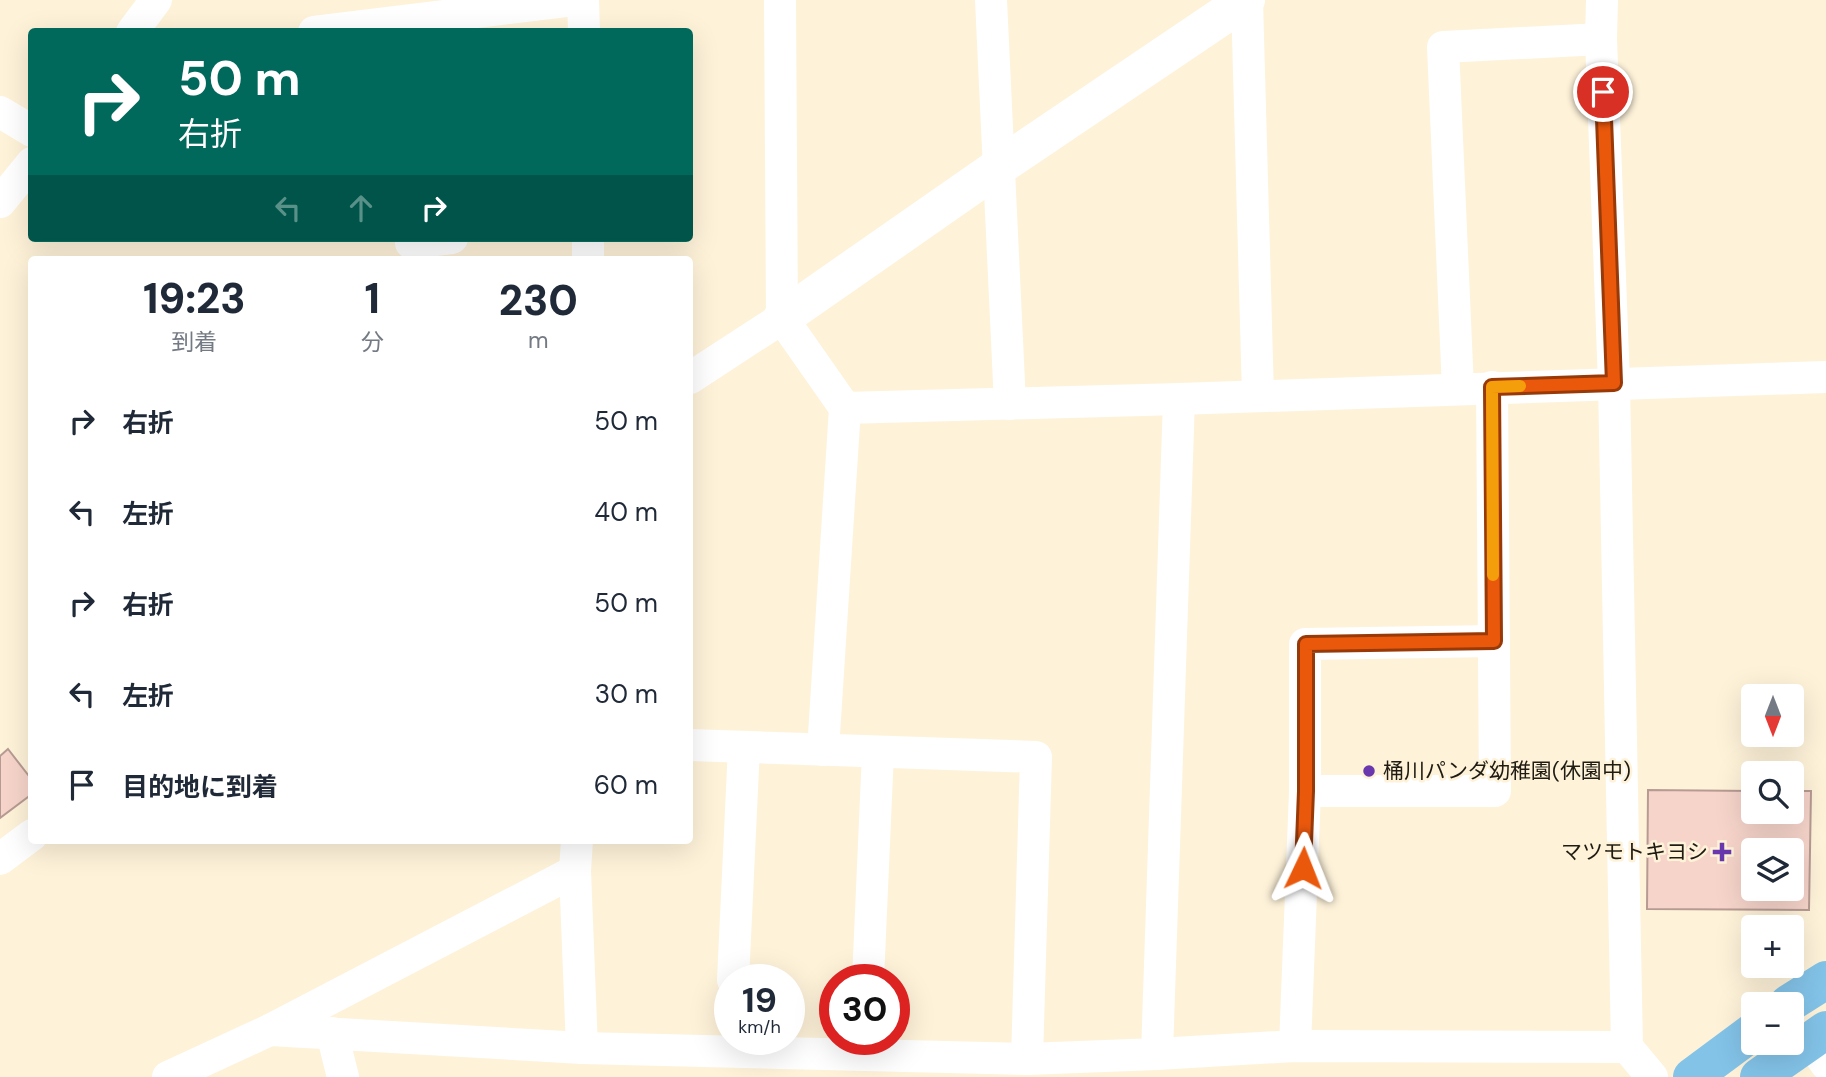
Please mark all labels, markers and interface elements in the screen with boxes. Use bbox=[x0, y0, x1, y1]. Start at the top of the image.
text: 50 m bbox=[178, 46, 301, 110]
icon: right bbox=[63, 56, 154, 147]
pin bbox=[1573, 62, 1633, 122]
icon: arrive bbox=[1584, 73, 1622, 111]
text: 右折 bbox=[178, 113, 242, 155]
icon: left bbox=[269, 189, 307, 227]
icon: ahead bbox=[342, 189, 380, 227]
icon: right bbox=[415, 189, 453, 227]
text: 19:23 bbox=[143, 271, 246, 326]
text: 1 bbox=[364, 271, 380, 326]
text: 230 bbox=[499, 273, 578, 328]
text: m bbox=[528, 325, 549, 355]
text: 到着 bbox=[171, 327, 217, 357]
text: 分 bbox=[361, 327, 384, 357]
icon: right bbox=[63, 402, 101, 440]
text: 50 m bbox=[594, 404, 658, 438]
text: 右折 bbox=[122, 406, 174, 440]
icon: left bbox=[63, 493, 101, 531]
text: 40 m bbox=[594, 495, 658, 529]
text: 左折 bbox=[122, 497, 174, 531]
icon: right bbox=[63, 584, 101, 622]
text: 50 m bbox=[594, 586, 658, 620]
text: 右折 bbox=[122, 588, 174, 622]
icon: left bbox=[63, 675, 101, 713]
text: 30 m bbox=[595, 677, 658, 711]
text: 左折 bbox=[122, 679, 174, 713]
north arrow bbox=[1741, 684, 1804, 747]
map controls bbox=[1741, 684, 1804, 1055]
place label: 桶川パンダ幼稚園(休園中) bbox=[1383, 757, 1631, 785]
button: search bbox=[1741, 761, 1804, 824]
marker: 桶川パンダ幼稚園(休園中) bbox=[1361, 763, 1377, 779]
icon: arrive bbox=[63, 766, 101, 804]
text: 60 m bbox=[594, 768, 658, 802]
text: 目的地に到着 bbox=[122, 770, 278, 804]
position arrow bbox=[1266, 831, 1340, 905]
place label: マツモトキヨシ bbox=[1561, 838, 1708, 866]
button: layers bbox=[1741, 838, 1804, 901]
marker: マツモトキヨシ bbox=[1714, 844, 1730, 860]
button: + bbox=[1741, 915, 1804, 978]
speed limit sign: 30 bbox=[819, 964, 910, 1055]
text: 19 bbox=[742, 977, 777, 1023]
button: − bbox=[1741, 992, 1804, 1055]
text: km/h bbox=[738, 1015, 781, 1039]

